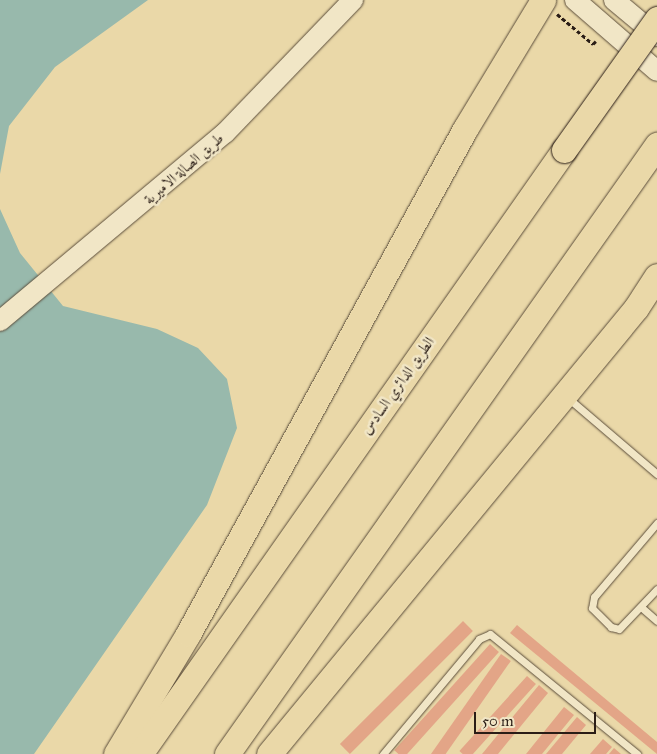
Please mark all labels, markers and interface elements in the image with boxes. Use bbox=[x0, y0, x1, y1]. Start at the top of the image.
street label: طريق الصالة الاميرية bbox=[141, 130, 227, 208]
street label: الطريق الدائري السادس bbox=[358, 334, 438, 438]
scale bar bbox=[477, 702, 600, 734]
text: 50 m bbox=[482, 712, 514, 730]

